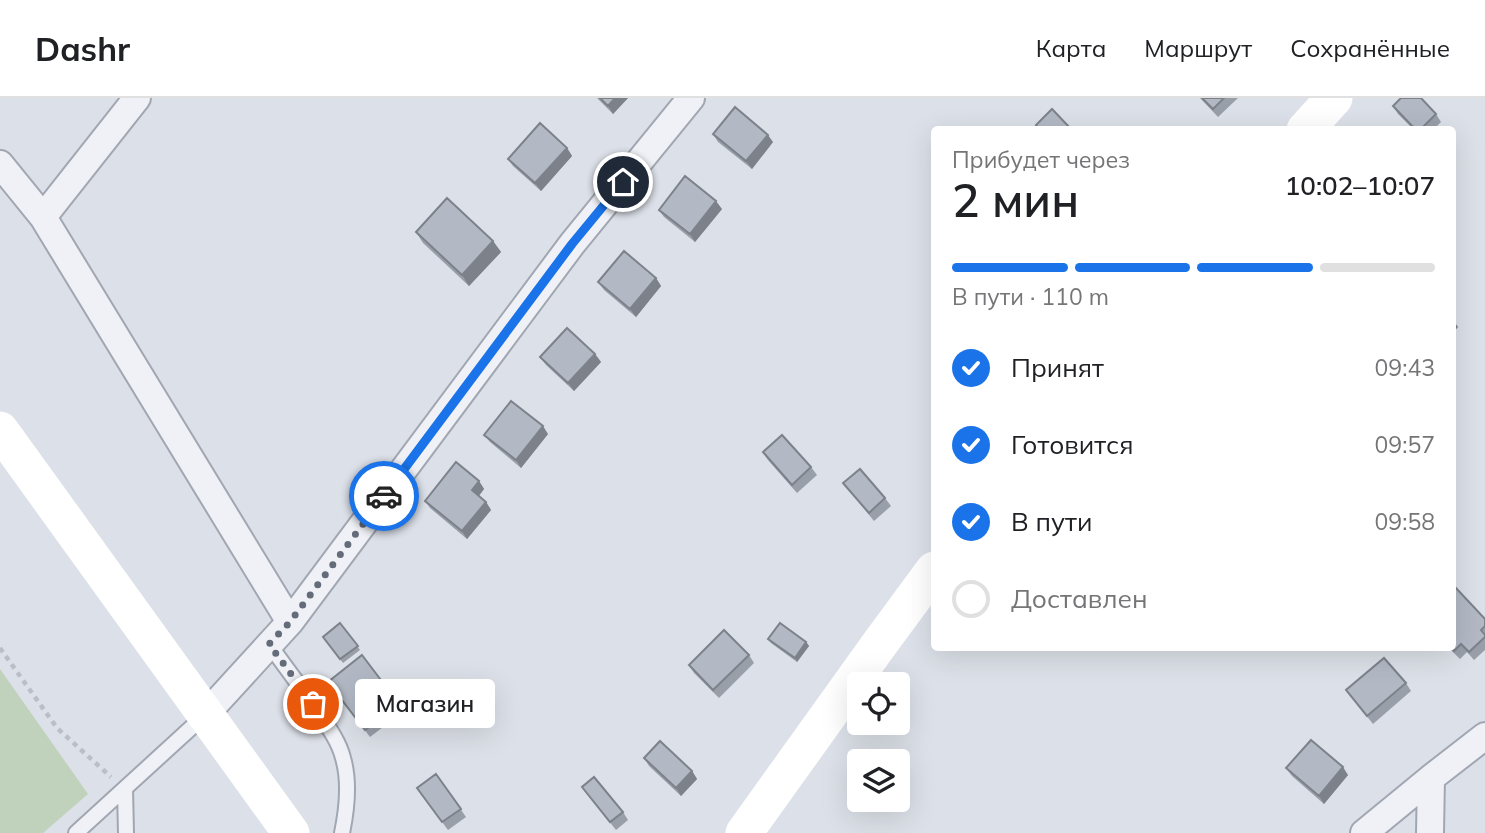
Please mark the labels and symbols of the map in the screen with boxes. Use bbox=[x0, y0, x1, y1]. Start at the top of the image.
pin bbox=[593, 152, 653, 212]
courier bbox=[349, 461, 419, 531]
pin bbox=[283, 674, 343, 734]
callout: Магазин bbox=[355, 680, 495, 728]

